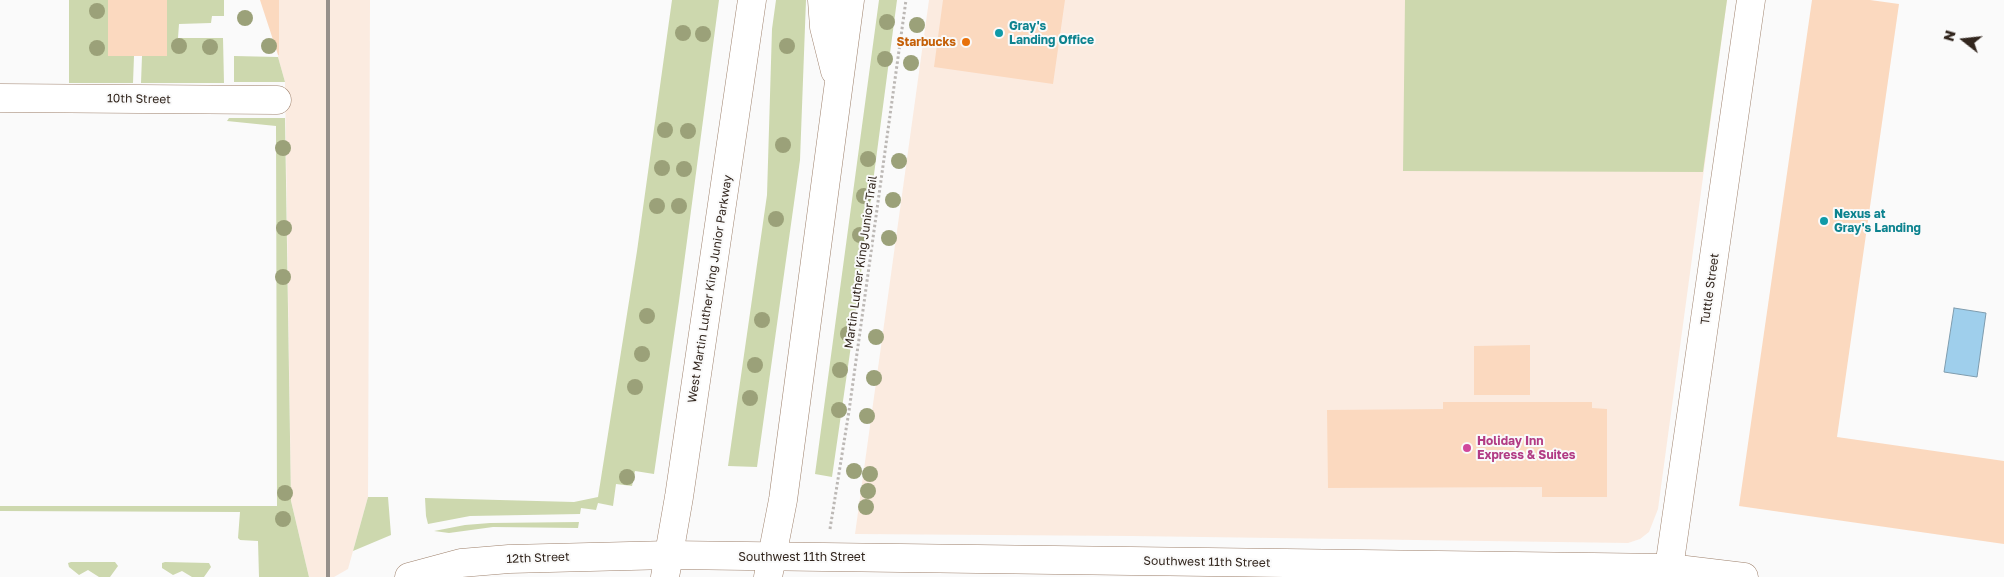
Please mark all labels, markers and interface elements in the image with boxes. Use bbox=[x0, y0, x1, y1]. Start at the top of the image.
north arrow bbox=[1939, 15, 1989, 65]
place label: Gray's Landing Office bbox=[1009, 19, 1094, 47]
marker: Gray's Landing Office bbox=[993, 27, 1005, 39]
text: N bbox=[1939, 28, 1959, 43]
place label: Starbucks bbox=[897, 35, 956, 49]
marker: Starbucks bbox=[960, 36, 972, 48]
street label: 10th Street bbox=[107, 91, 171, 107]
street label: West Martin Luther King Junior Parkway bbox=[685, 174, 735, 404]
street label: Martin Luther King Junior Trail bbox=[842, 175, 880, 349]
place label: Nexus at Gray's Landing bbox=[1834, 207, 1921, 235]
marker: Nexus at Gray's Landing bbox=[1818, 215, 1830, 227]
street label: Tuttle Street bbox=[1698, 252, 1722, 326]
place label: Holiday Inn Express & Suites bbox=[1477, 434, 1575, 462]
marker: Holiday Inn Express & Suites bbox=[1461, 442, 1473, 454]
street label: 12th Street bbox=[506, 550, 570, 566]
street label: Southwest 11th Street bbox=[738, 550, 866, 564]
street label: Southwest 11th Street bbox=[1143, 554, 1271, 570]

